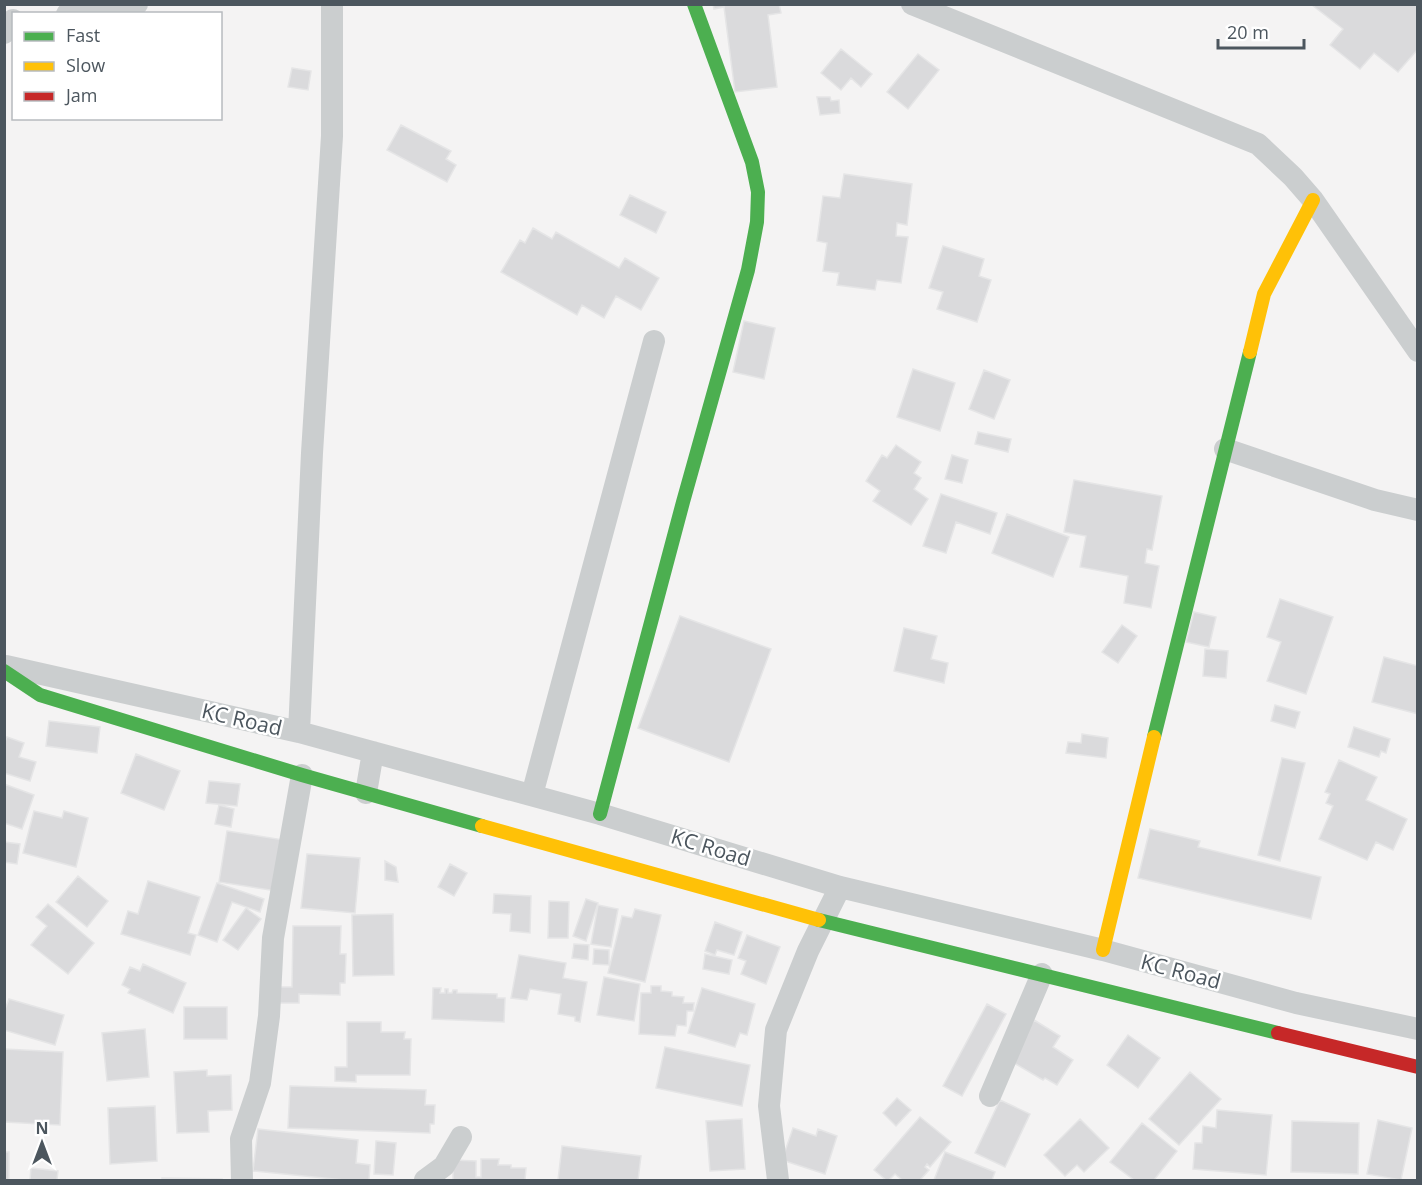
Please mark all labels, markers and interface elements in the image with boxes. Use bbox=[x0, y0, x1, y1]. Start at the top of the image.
legend bbox=[12, 12, 222, 120]
scale bar bbox=[1218, 12, 1304, 50]
text: 20 m bbox=[1227, 20, 1269, 44]
text: Fast bbox=[66, 23, 100, 47]
text: Slow bbox=[66, 53, 105, 77]
text: Jam bbox=[64, 83, 98, 107]
street label: KC Road bbox=[199, 696, 285, 742]
street label: KC Road bbox=[668, 822, 754, 872]
street label: KC Road bbox=[1138, 947, 1224, 995]
north arrow bbox=[12, 1113, 72, 1173]
text: N bbox=[35, 1117, 49, 1139]

